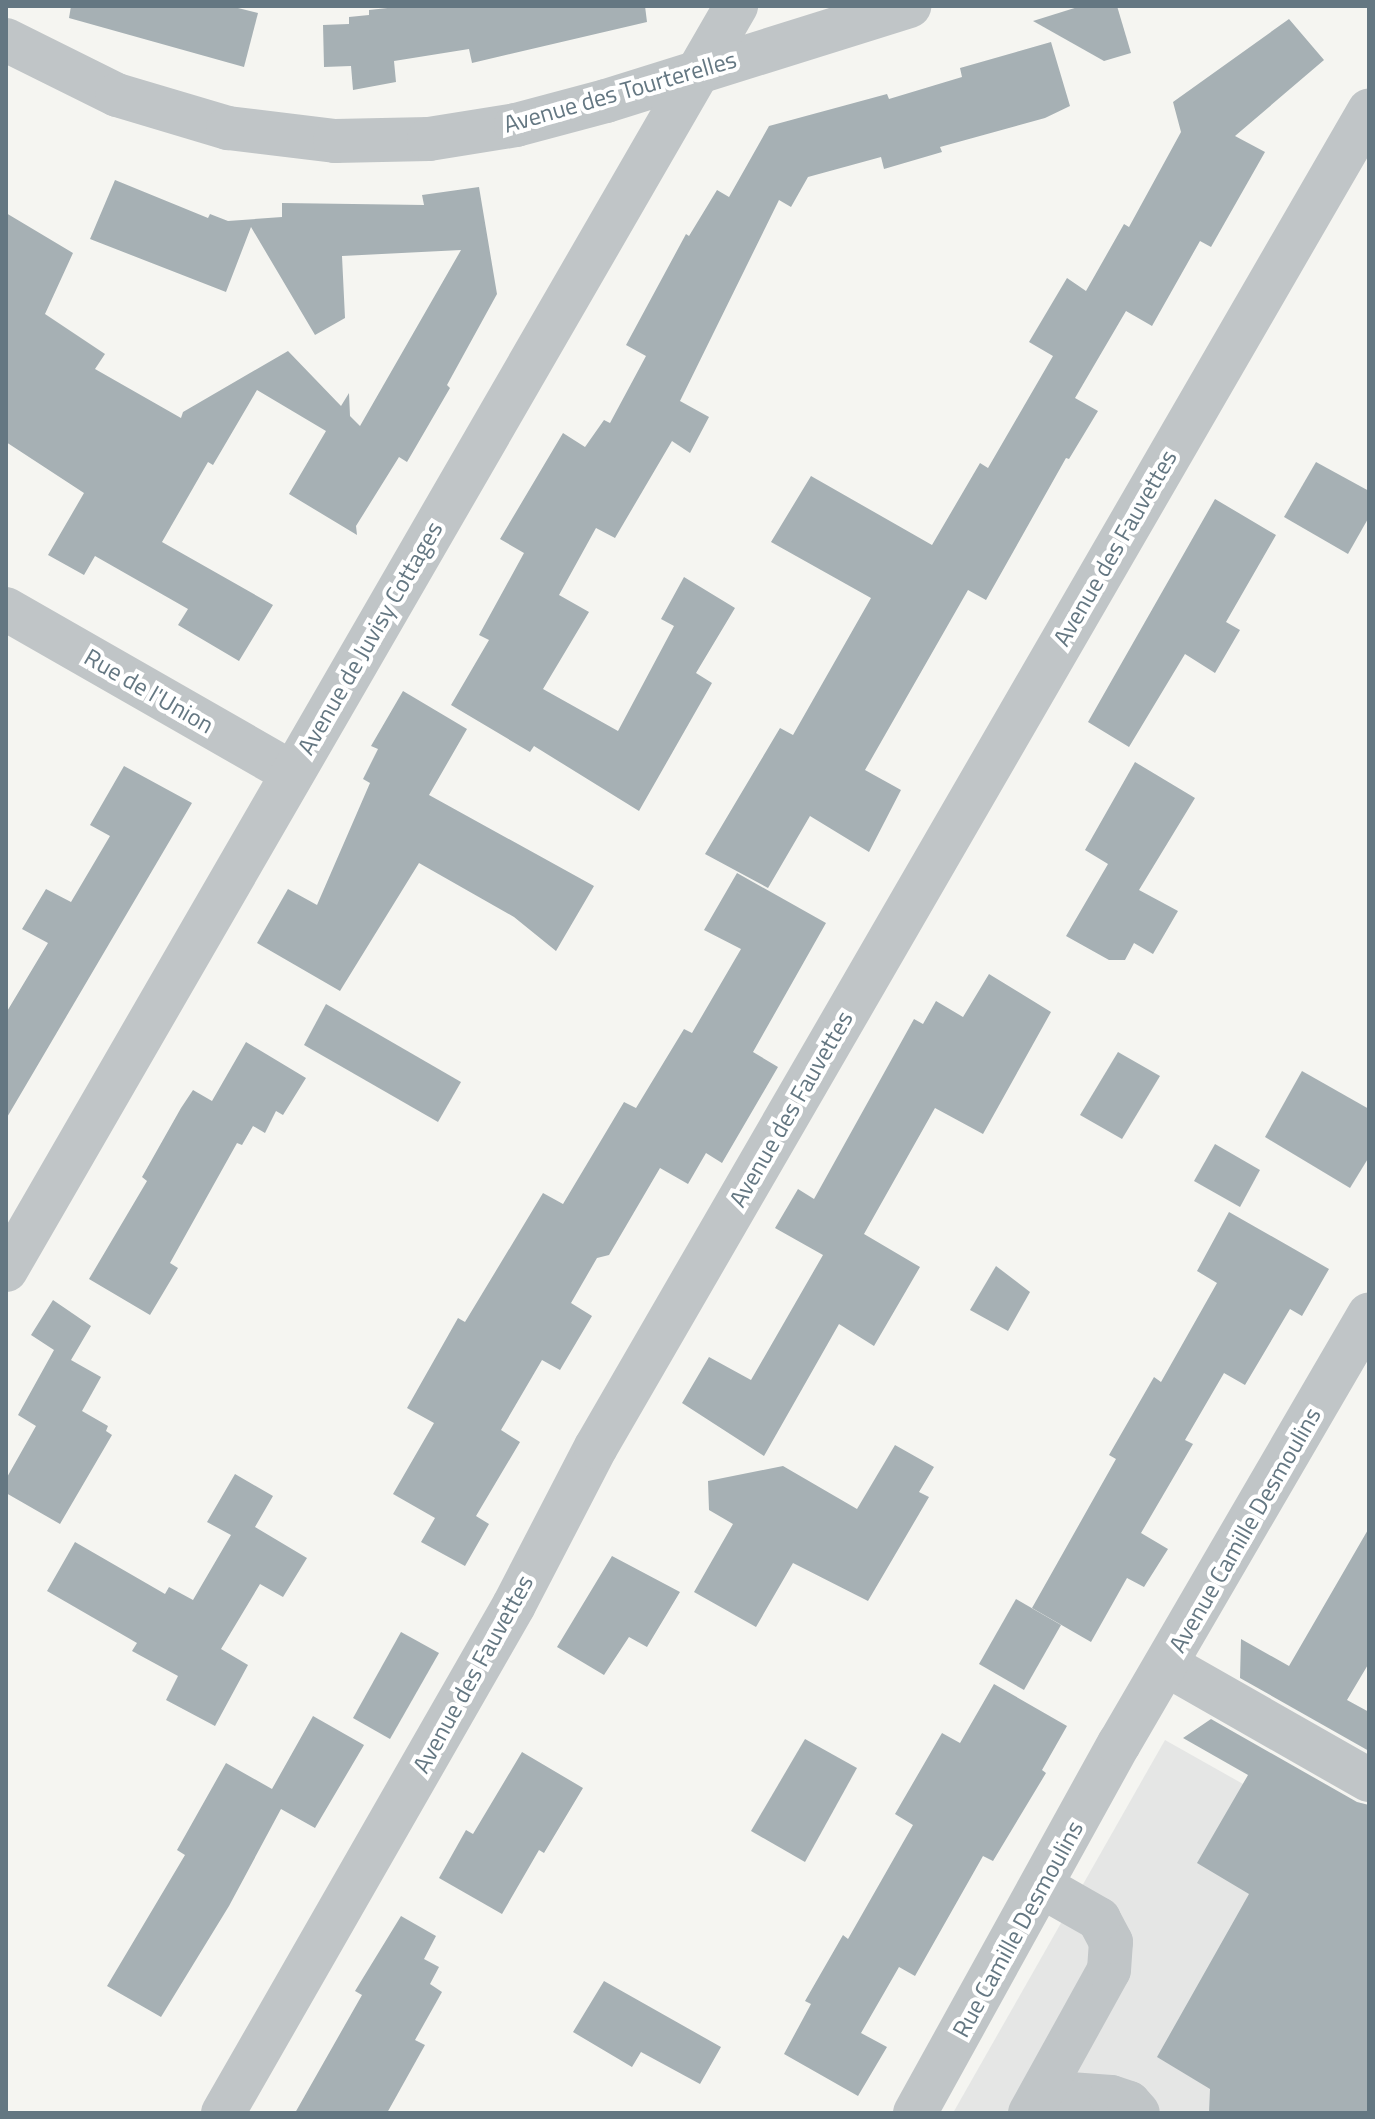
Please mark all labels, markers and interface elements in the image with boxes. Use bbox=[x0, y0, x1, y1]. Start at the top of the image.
street label: Avenue des Tourterelles bbox=[500, 45, 740, 139]
street label: Avenue des Fauvettes bbox=[1047, 445, 1183, 651]
street label: Avenue de Juvisy Cottages bbox=[291, 516, 449, 760]
street label: Rue de l'Union bbox=[79, 642, 219, 740]
street label: Avenue des Fauvettes bbox=[723, 1006, 859, 1212]
street label: Avenue Camille Desmoulins bbox=[1163, 1402, 1327, 1658]
street label: Avenue des Fauvettes bbox=[407, 1570, 539, 1778]
street label: Rue Camille Desmoulins bbox=[947, 1816, 1089, 2042]

